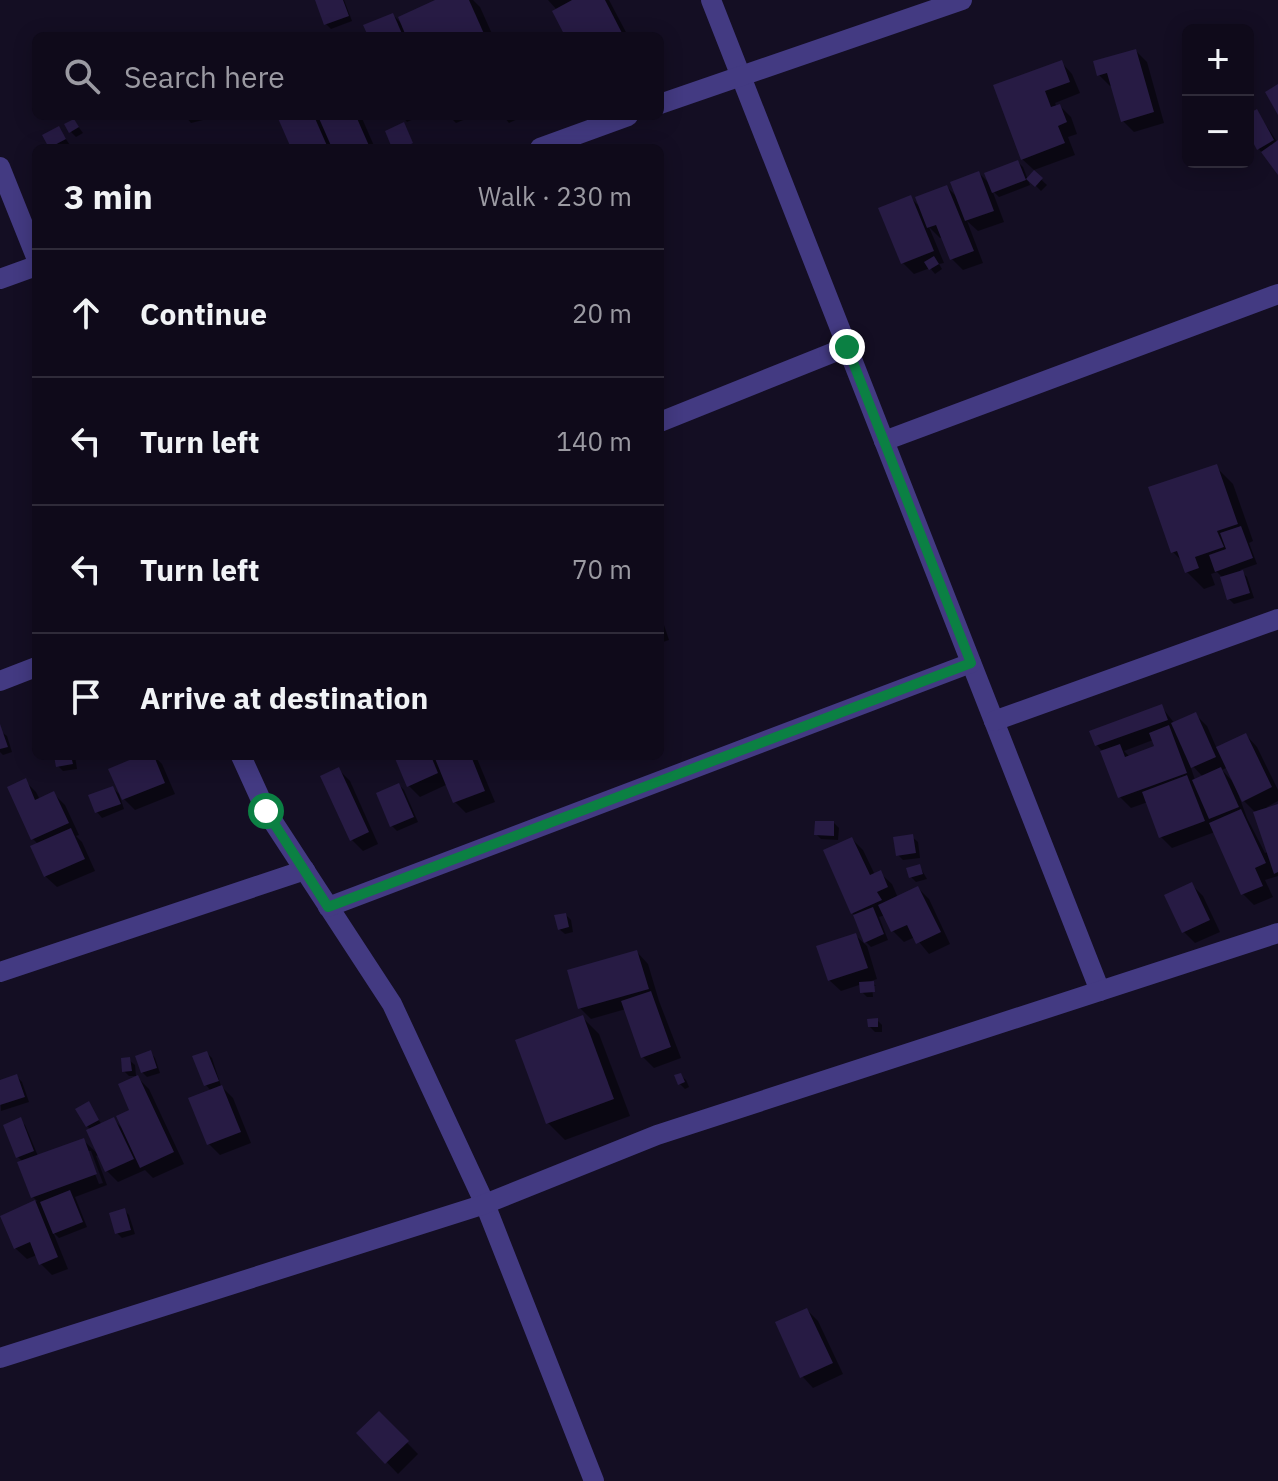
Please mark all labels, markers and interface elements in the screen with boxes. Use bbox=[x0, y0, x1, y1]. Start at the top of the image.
map controls bbox=[1182, 24, 1254, 168]
button: + bbox=[1182, 24, 1254, 96]
search box bbox=[32, 32, 664, 120]
icon: search bbox=[60, 54, 104, 98]
text: Search here bbox=[124, 57, 285, 96]
button: − bbox=[1182, 96, 1254, 168]
text: 3 min bbox=[64, 174, 153, 218]
text: Walk · 230 m bbox=[478, 179, 632, 213]
icon: ahead bbox=[64, 291, 108, 335]
text: Continue bbox=[140, 294, 267, 333]
text: 20 m bbox=[572, 296, 632, 330]
route end bbox=[829, 329, 865, 365]
icon: left bbox=[64, 419, 108, 463]
text: Turn left bbox=[140, 422, 259, 461]
text: 140 m bbox=[556, 424, 632, 458]
icon: left bbox=[64, 547, 108, 591]
text: Turn left bbox=[140, 550, 259, 589]
text: 70 m bbox=[572, 552, 632, 586]
icon: arrive bbox=[64, 675, 108, 719]
text: Arrive at destination bbox=[140, 678, 428, 717]
route start bbox=[248, 793, 284, 829]

